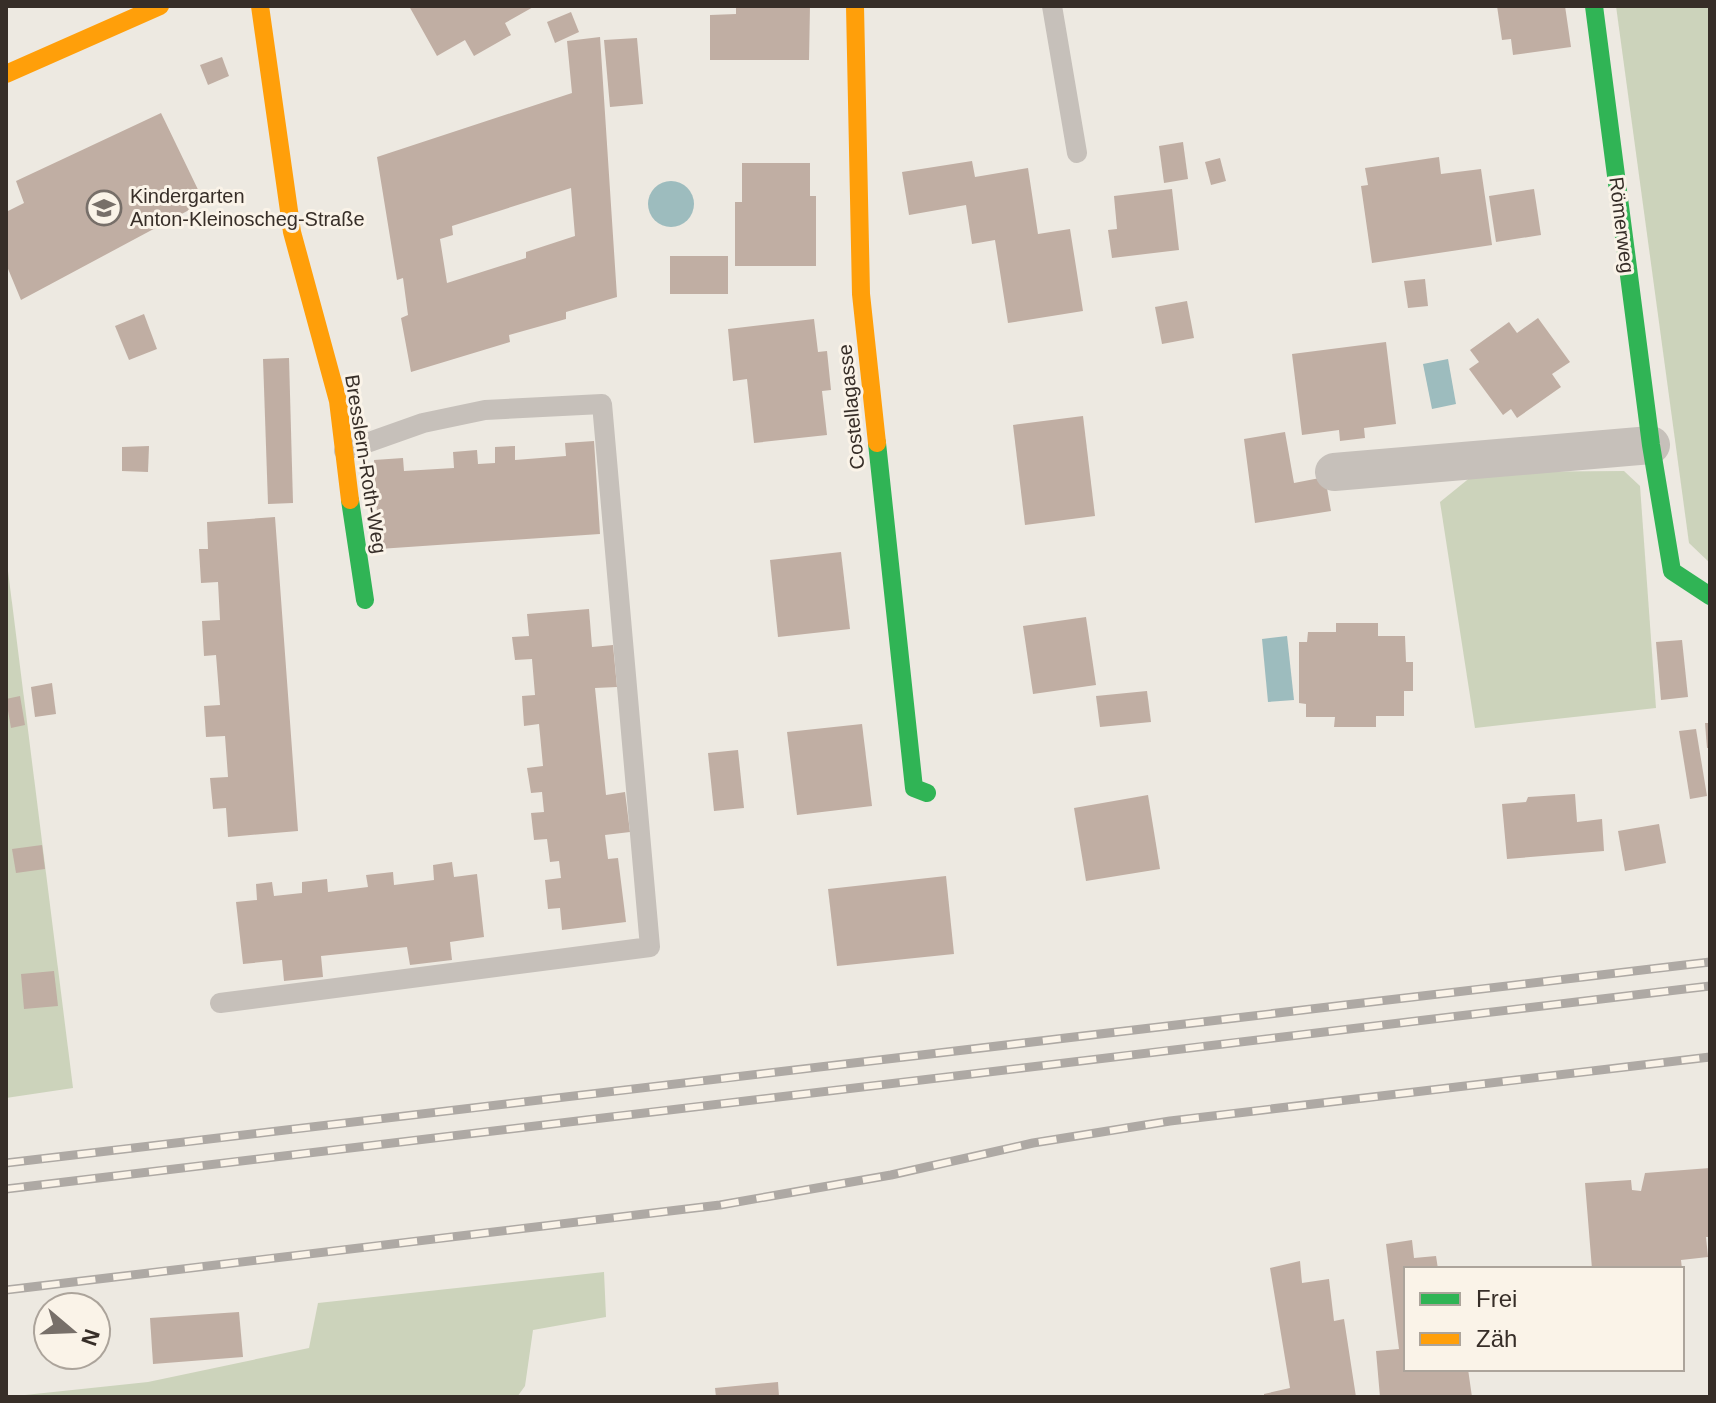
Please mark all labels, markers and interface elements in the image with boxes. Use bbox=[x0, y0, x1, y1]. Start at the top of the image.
street label: Römerweg bbox=[1605, 176, 1639, 274]
place label: Kindergarten Anton-Kleinoscheg-Straße bbox=[130, 185, 365, 230]
school or university icon: Kindergarten Anton-Kleinoscheg-Straße bbox=[85, 189, 123, 227]
street label: Costellagasse bbox=[833, 343, 869, 471]
street label: Bresslern-Roth-Weg bbox=[341, 373, 391, 555]
legend bbox=[1404, 1267, 1684, 1371]
text: Frei bbox=[1476, 1285, 1517, 1312]
north arrow bbox=[32, 1291, 112, 1371]
text: Zäh bbox=[1476, 1325, 1517, 1352]
text: N bbox=[76, 1326, 105, 1349]

